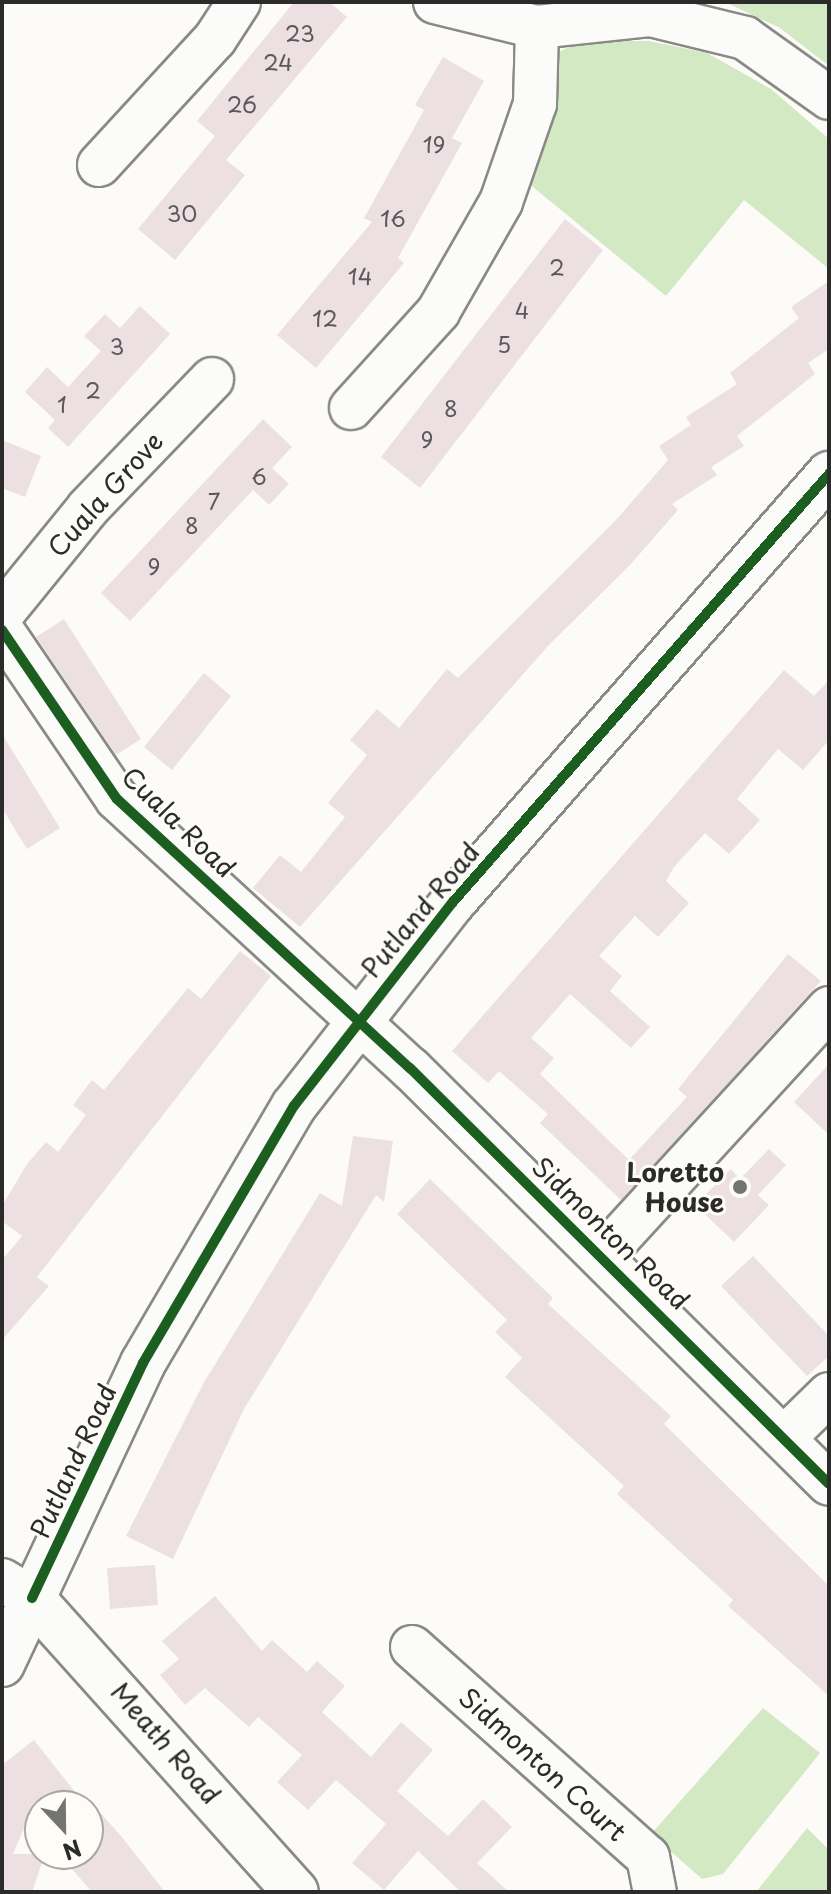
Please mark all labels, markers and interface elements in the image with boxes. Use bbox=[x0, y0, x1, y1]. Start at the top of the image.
house number: 23 bbox=[285, 20, 315, 46]
house number: 24 bbox=[263, 49, 293, 75]
house number: 26 bbox=[227, 91, 257, 117]
house number: 19 bbox=[423, 131, 445, 157]
house number: 30 bbox=[167, 200, 197, 226]
house number: 16 bbox=[380, 205, 406, 231]
house number: 2 bbox=[549, 254, 565, 280]
house number: 14 bbox=[348, 263, 372, 289]
house number: 4 bbox=[515, 297, 529, 323]
house number: 12 bbox=[312, 305, 338, 331]
house number: 5 bbox=[497, 331, 511, 357]
house number: 3 bbox=[110, 333, 124, 359]
house number: 2 bbox=[85, 377, 101, 403]
house number: 1 bbox=[57, 391, 67, 417]
house number: 8 bbox=[444, 395, 458, 421]
street label: Cuala Grove bbox=[40, 425, 170, 563]
house number: 9 bbox=[421, 426, 433, 452]
house number: 6 bbox=[251, 463, 267, 489]
house number: 7 bbox=[208, 488, 220, 514]
house number: 8 bbox=[185, 512, 199, 538]
house number: 9 bbox=[148, 553, 160, 579]
street label: Cuala Road bbox=[116, 760, 242, 884]
street label: Putland Road bbox=[354, 836, 486, 984]
street label: Sidmonton Road bbox=[526, 1150, 696, 1316]
place label: Loretto House bbox=[627, 1156, 724, 1218]
marker: Loretto House bbox=[731, 1178, 749, 1196]
street label: Putland Road bbox=[23, 1378, 123, 1544]
street label: Meath Road bbox=[104, 1676, 228, 1810]
street label: Sidmonton Court bbox=[453, 1681, 633, 1847]
north arrow bbox=[24, 1790, 104, 1870]
text: N bbox=[58, 1832, 87, 1869]

